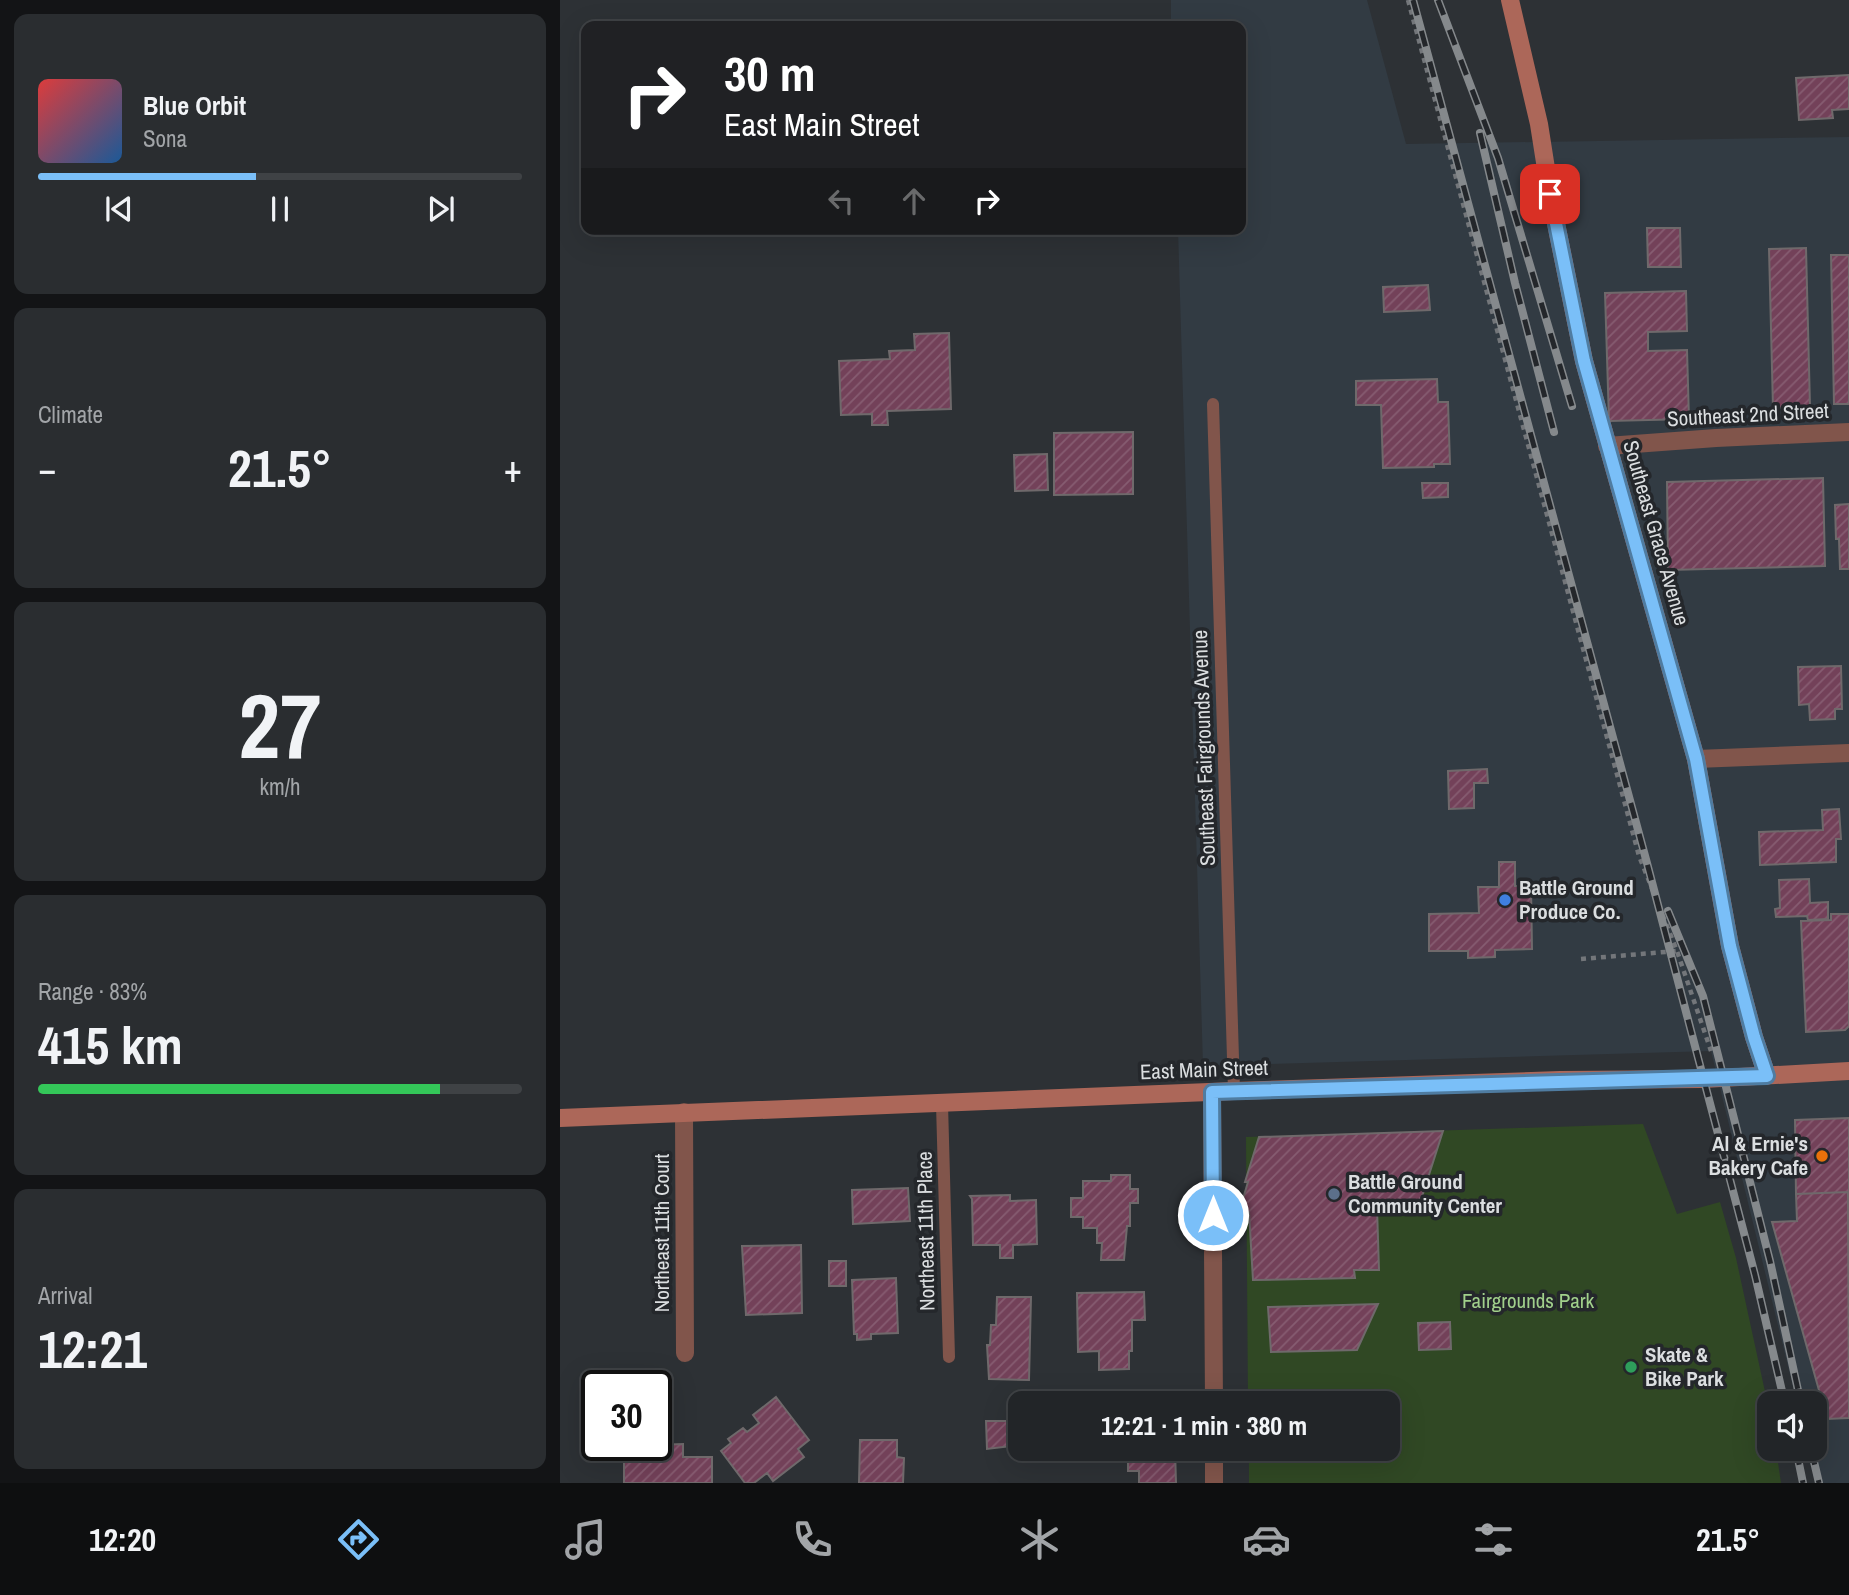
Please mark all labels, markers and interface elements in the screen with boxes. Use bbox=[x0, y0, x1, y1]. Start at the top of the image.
text: 30 m bbox=[724, 40, 816, 106]
icon: right bbox=[609, 49, 700, 140]
text: Blue Orbit bbox=[143, 88, 246, 123]
text: East Main Street bbox=[724, 103, 919, 146]
text: Sona bbox=[143, 123, 187, 154]
pin bbox=[1520, 164, 1580, 224]
icon: arrive bbox=[1531, 175, 1569, 213]
icon: left bbox=[822, 182, 860, 220]
icon: ahead bbox=[895, 182, 933, 220]
icon: right bbox=[968, 182, 1006, 220]
icon: previous bbox=[100, 190, 138, 228]
icon: pause bbox=[261, 190, 299, 228]
icon: next bbox=[422, 190, 460, 228]
street label: Southeast 2nd Street bbox=[1666, 396, 1830, 433]
text: Climate bbox=[38, 399, 103, 430]
text: 21.5° bbox=[228, 433, 332, 503]
street label: Southeast Grace Avenue bbox=[1616, 437, 1697, 629]
text: − bbox=[38, 443, 56, 494]
text: + bbox=[504, 443, 522, 494]
street label: Southeast Fairgrounds Avenue bbox=[1185, 629, 1222, 867]
text: 27 bbox=[239, 664, 322, 786]
text: km/h bbox=[260, 771, 300, 802]
place label: Battle Ground Produce Co. bbox=[1519, 873, 1634, 926]
marker: Battle Ground Produce Co. bbox=[1497, 892, 1513, 908]
text: Range · 83% bbox=[38, 976, 147, 1007]
text: 415 km bbox=[38, 1010, 183, 1080]
street label: East Main Street bbox=[1139, 1053, 1269, 1086]
place label: Al & Ernie's Bakery Cafe bbox=[1708, 1129, 1808, 1182]
marker: Al & Ernie's Bakery Cafe bbox=[1814, 1148, 1830, 1164]
street label: Northeast 11th Place bbox=[910, 1151, 941, 1311]
street label: Northeast 11th Court bbox=[647, 1153, 676, 1312]
place label: Battle Ground Community Center bbox=[1348, 1167, 1502, 1220]
position arrow bbox=[1176, 1178, 1250, 1252]
marker: Battle Ground Community Center bbox=[1326, 1186, 1342, 1202]
text: Arrival bbox=[38, 1280, 93, 1311]
park label: Fairgrounds Park bbox=[1462, 1286, 1594, 1315]
text: 12:21 bbox=[38, 1314, 147, 1384]
place label: Skate & Bike Park bbox=[1645, 1340, 1724, 1393]
marker: Skate & Bike Park bbox=[1623, 1359, 1639, 1375]
speed limit sign: 30 bbox=[581, 1370, 672, 1461]
map controls bbox=[1757, 1391, 1827, 1461]
button: sound bbox=[1757, 1391, 1827, 1461]
text: 12:21 · 1 min · 380 m bbox=[1101, 1408, 1307, 1443]
icon: directions bbox=[334, 1515, 383, 1564]
icon: music bbox=[561, 1515, 610, 1564]
icon: phone bbox=[788, 1515, 837, 1564]
icon: climate bbox=[1015, 1515, 1064, 1564]
icon: car bbox=[1242, 1515, 1291, 1564]
icon: filters bbox=[1469, 1515, 1518, 1564]
text: 12:20 bbox=[89, 1518, 156, 1561]
text: 21.5° bbox=[1696, 1518, 1760, 1561]

